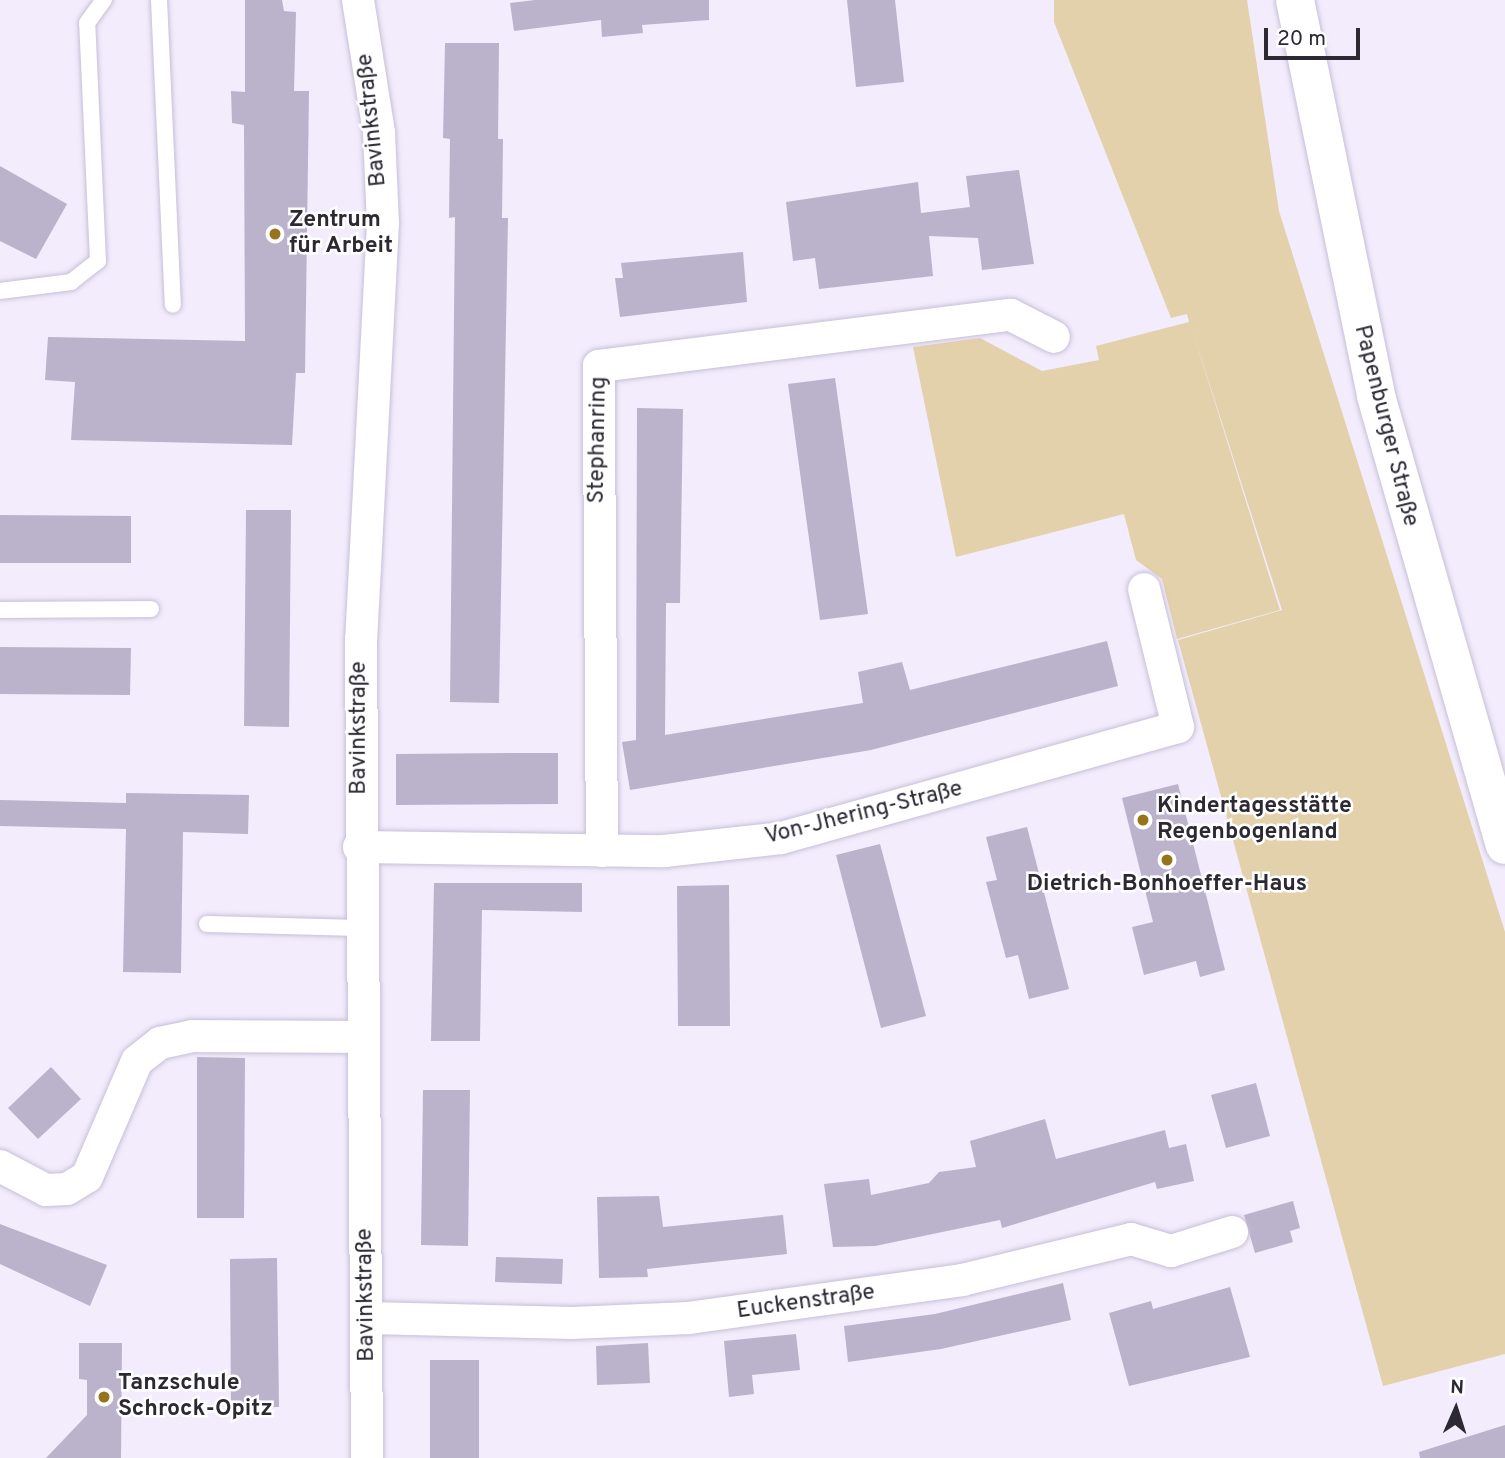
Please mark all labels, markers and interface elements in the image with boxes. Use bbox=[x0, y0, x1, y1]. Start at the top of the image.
scale bar bbox=[1267, 14, 1363, 58]
text: 20 m bbox=[1277, 26, 1326, 53]
street label: Bavinkstraße bbox=[352, 52, 394, 188]
place label: Zentrum für Arbeit bbox=[289, 207, 394, 261]
marker: Zentrum für Arbeit bbox=[267, 226, 283, 242]
street label: Papenburger Straße bbox=[1347, 322, 1423, 530]
street label: Stephanring bbox=[584, 376, 614, 504]
street label: Bavinkstraße bbox=[346, 661, 374, 795]
street label: Von-Jhering-Straße bbox=[762, 776, 966, 852]
place label: Kindertagesstätte Regenbogenland bbox=[1157, 793, 1352, 847]
marker: Kindertagesstätte Regenbogenland bbox=[1135, 812, 1151, 828]
marker: Dietrich-Bonhoeffer-Haus bbox=[1159, 852, 1175, 868]
place label: Dietrich-Bonhoeffer-Haus bbox=[1027, 871, 1307, 899]
street label: Bavinkstraße bbox=[352, 1228, 382, 1362]
street label: Euckenstraße bbox=[735, 1280, 877, 1326]
place label: Tanzschule Schrock-Opitz bbox=[118, 1370, 273, 1424]
north arrow bbox=[1421, 1374, 1491, 1444]
text: N bbox=[1450, 1376, 1465, 1400]
marker: Tanzschule Schrock-Opitz bbox=[96, 1389, 112, 1405]

